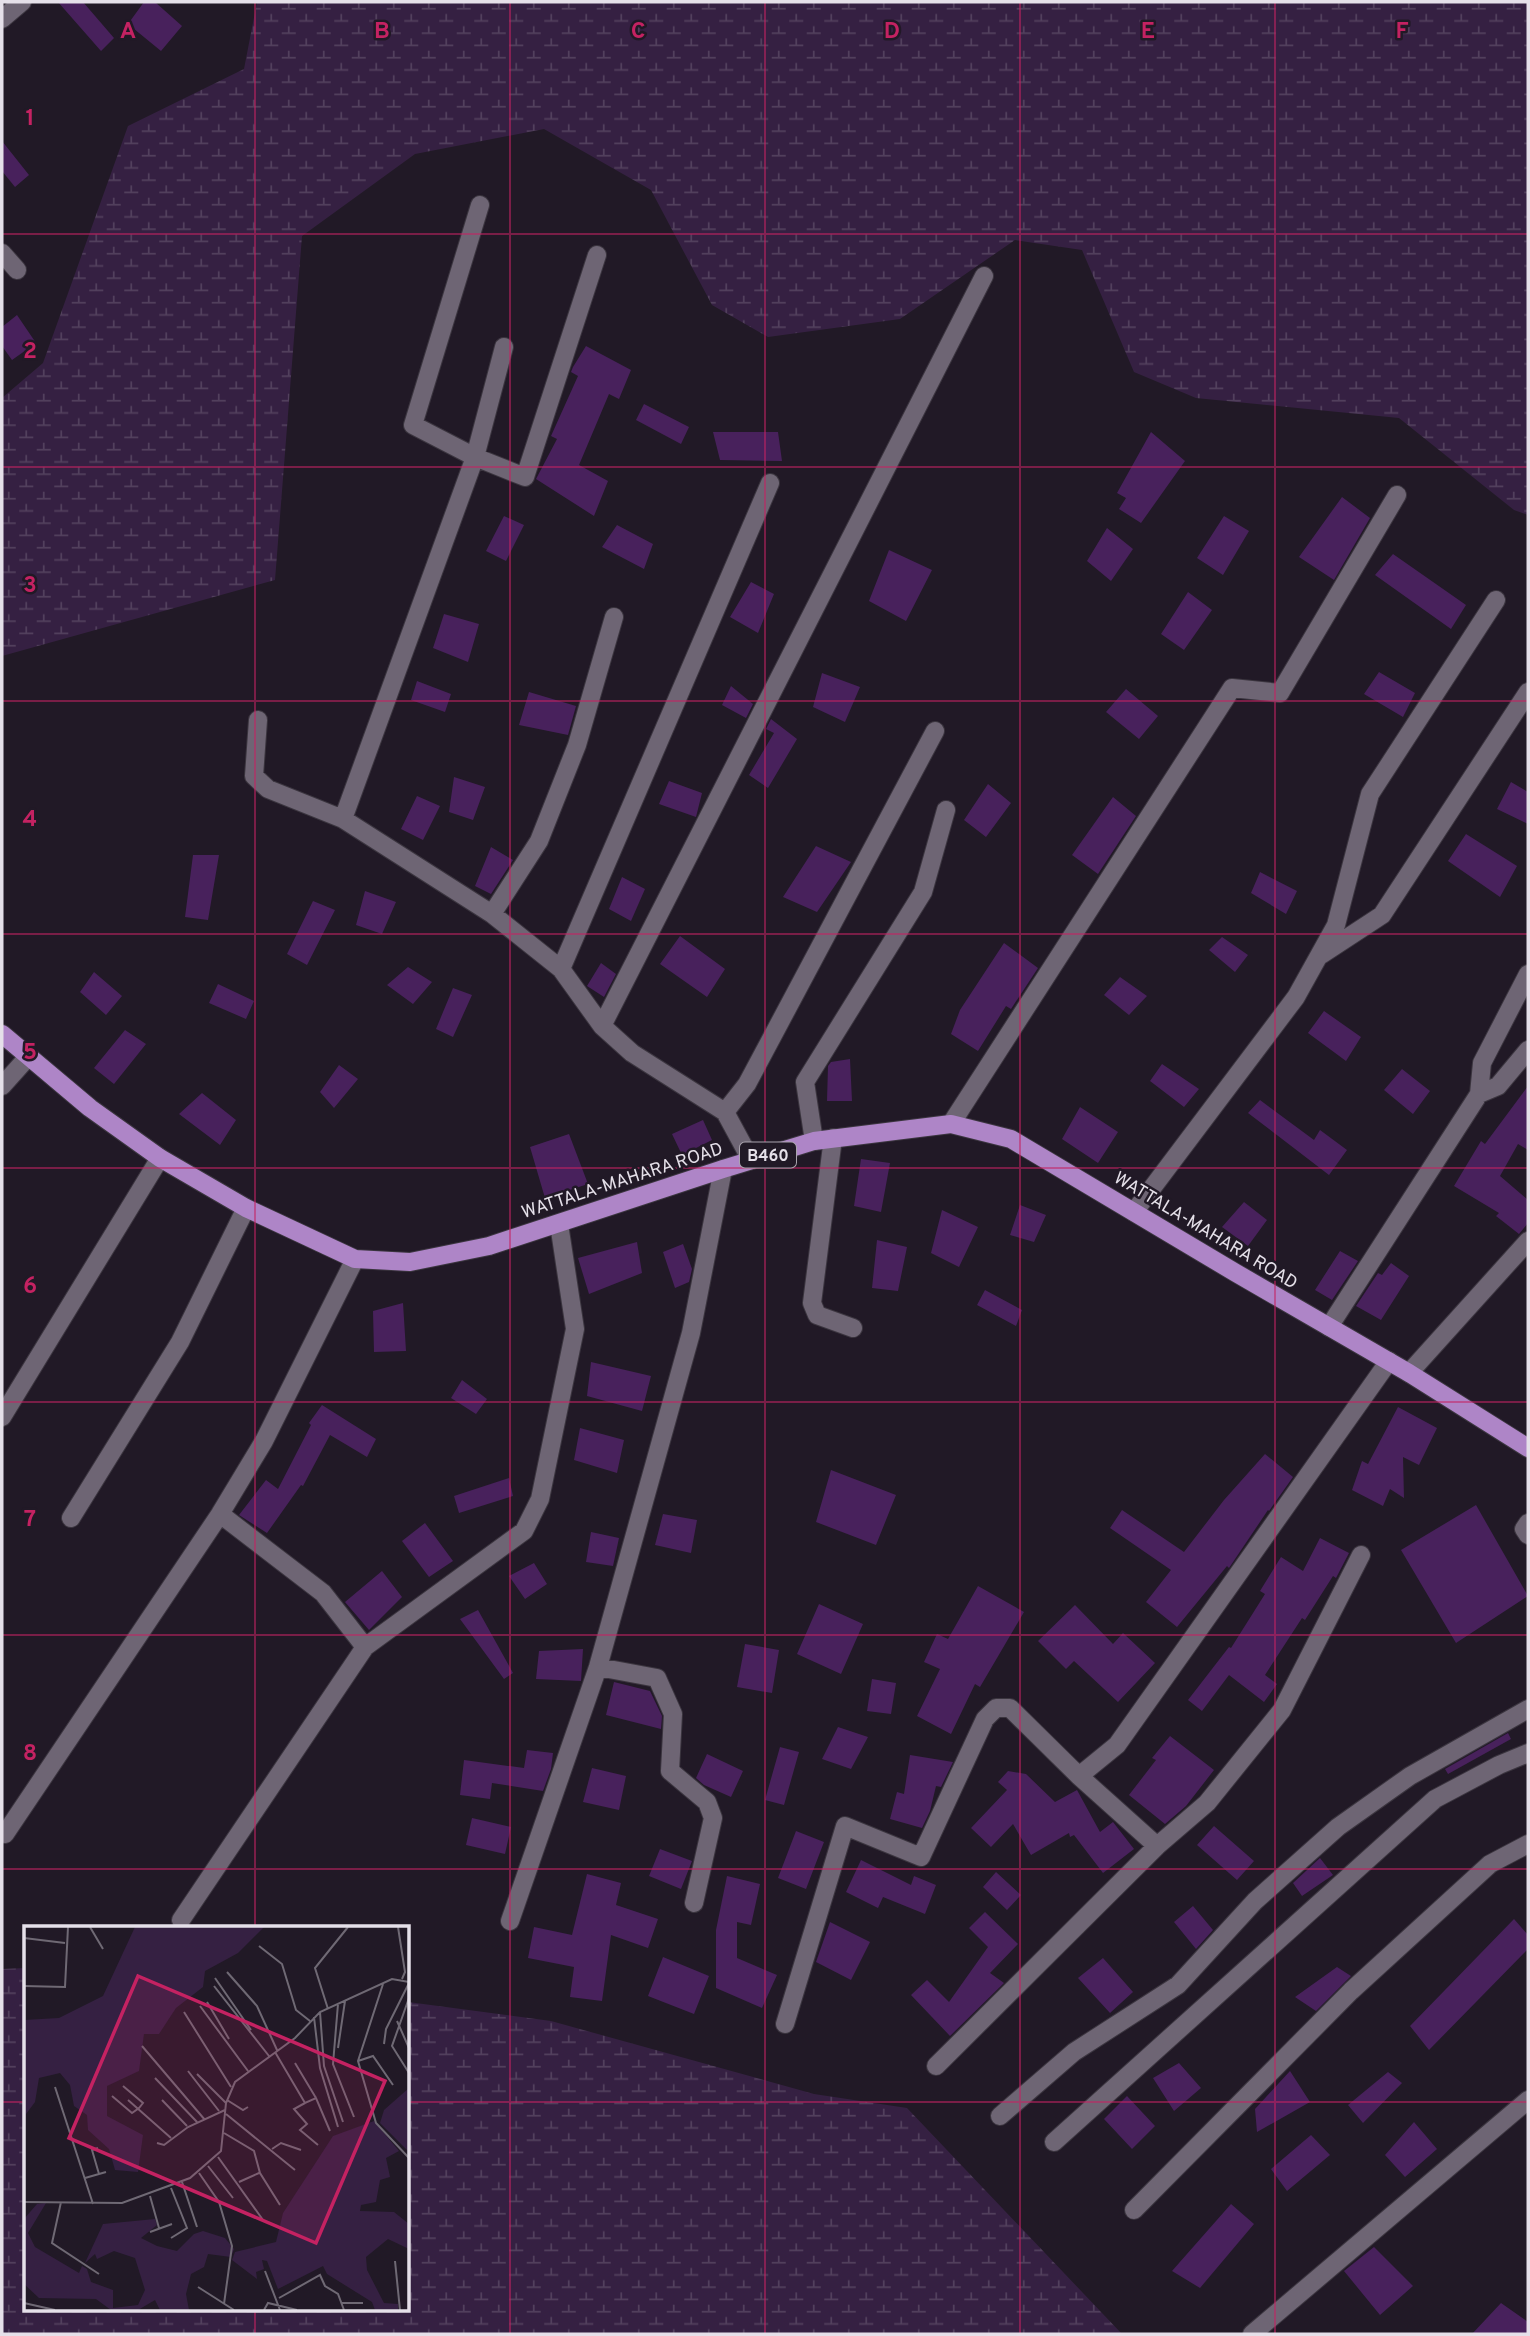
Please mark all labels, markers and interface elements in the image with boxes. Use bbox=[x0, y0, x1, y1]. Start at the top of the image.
text: A bbox=[120, 18, 136, 47]
text: B bbox=[374, 18, 390, 47]
text: C bbox=[631, 18, 645, 47]
text: D bbox=[884, 18, 900, 47]
text: E bbox=[1141, 18, 1155, 47]
text: F bbox=[1395, 18, 1409, 47]
text: 1 bbox=[25, 105, 35, 134]
text: 2 bbox=[23, 338, 37, 367]
text: 3 bbox=[23, 572, 37, 601]
text: 4 bbox=[23, 806, 37, 835]
text: 5 bbox=[23, 1039, 37, 1068]
street label: WATTALA-MAHARA ROAD bbox=[519, 1138, 726, 1225]
road number: B460 bbox=[740, 1142, 796, 1168]
street label: WATTALA-MAHARA ROAD bbox=[1109, 1167, 1301, 1295]
text: 6 bbox=[23, 1273, 37, 1302]
text: 7 bbox=[24, 1506, 36, 1535]
text: 8 bbox=[23, 1740, 37, 1769]
inset map bbox=[24, 1926, 410, 2312]

